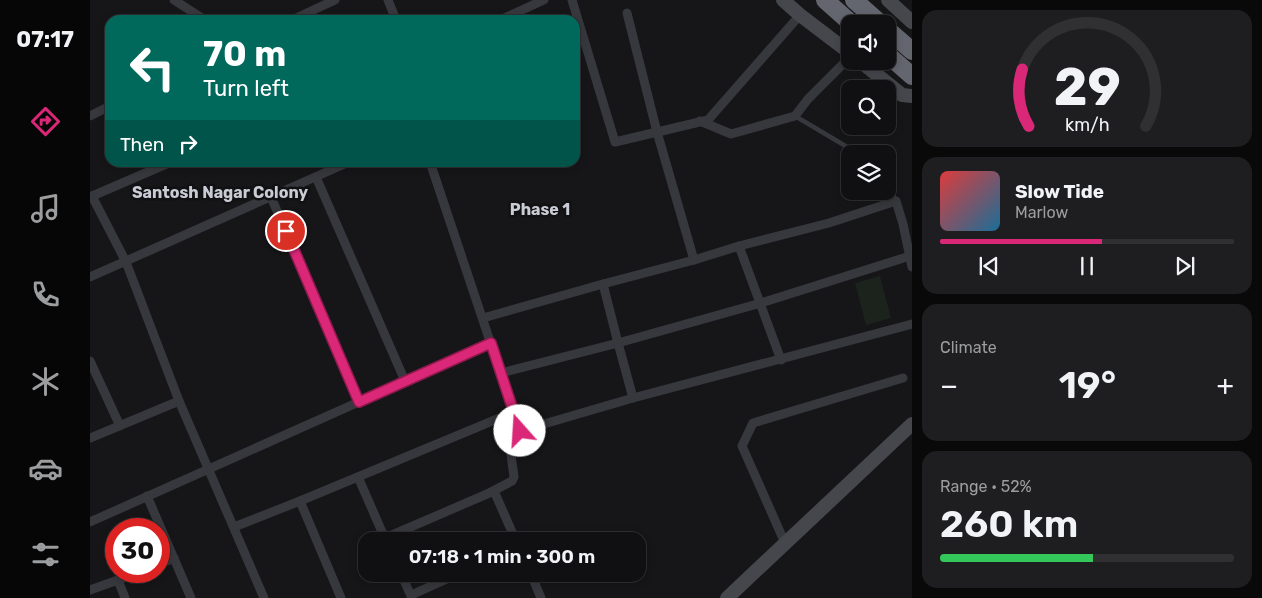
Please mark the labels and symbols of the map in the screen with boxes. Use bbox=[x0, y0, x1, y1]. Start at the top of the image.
district label: Santosh Nagar Colony bbox=[132, 183, 308, 202]
district label: Phase 1 bbox=[510, 200, 570, 219]
pin bbox=[265, 210, 307, 252]
position arrow bbox=[493, 404, 545, 456]
speed limit sign: 30 bbox=[105, 518, 170, 583]

